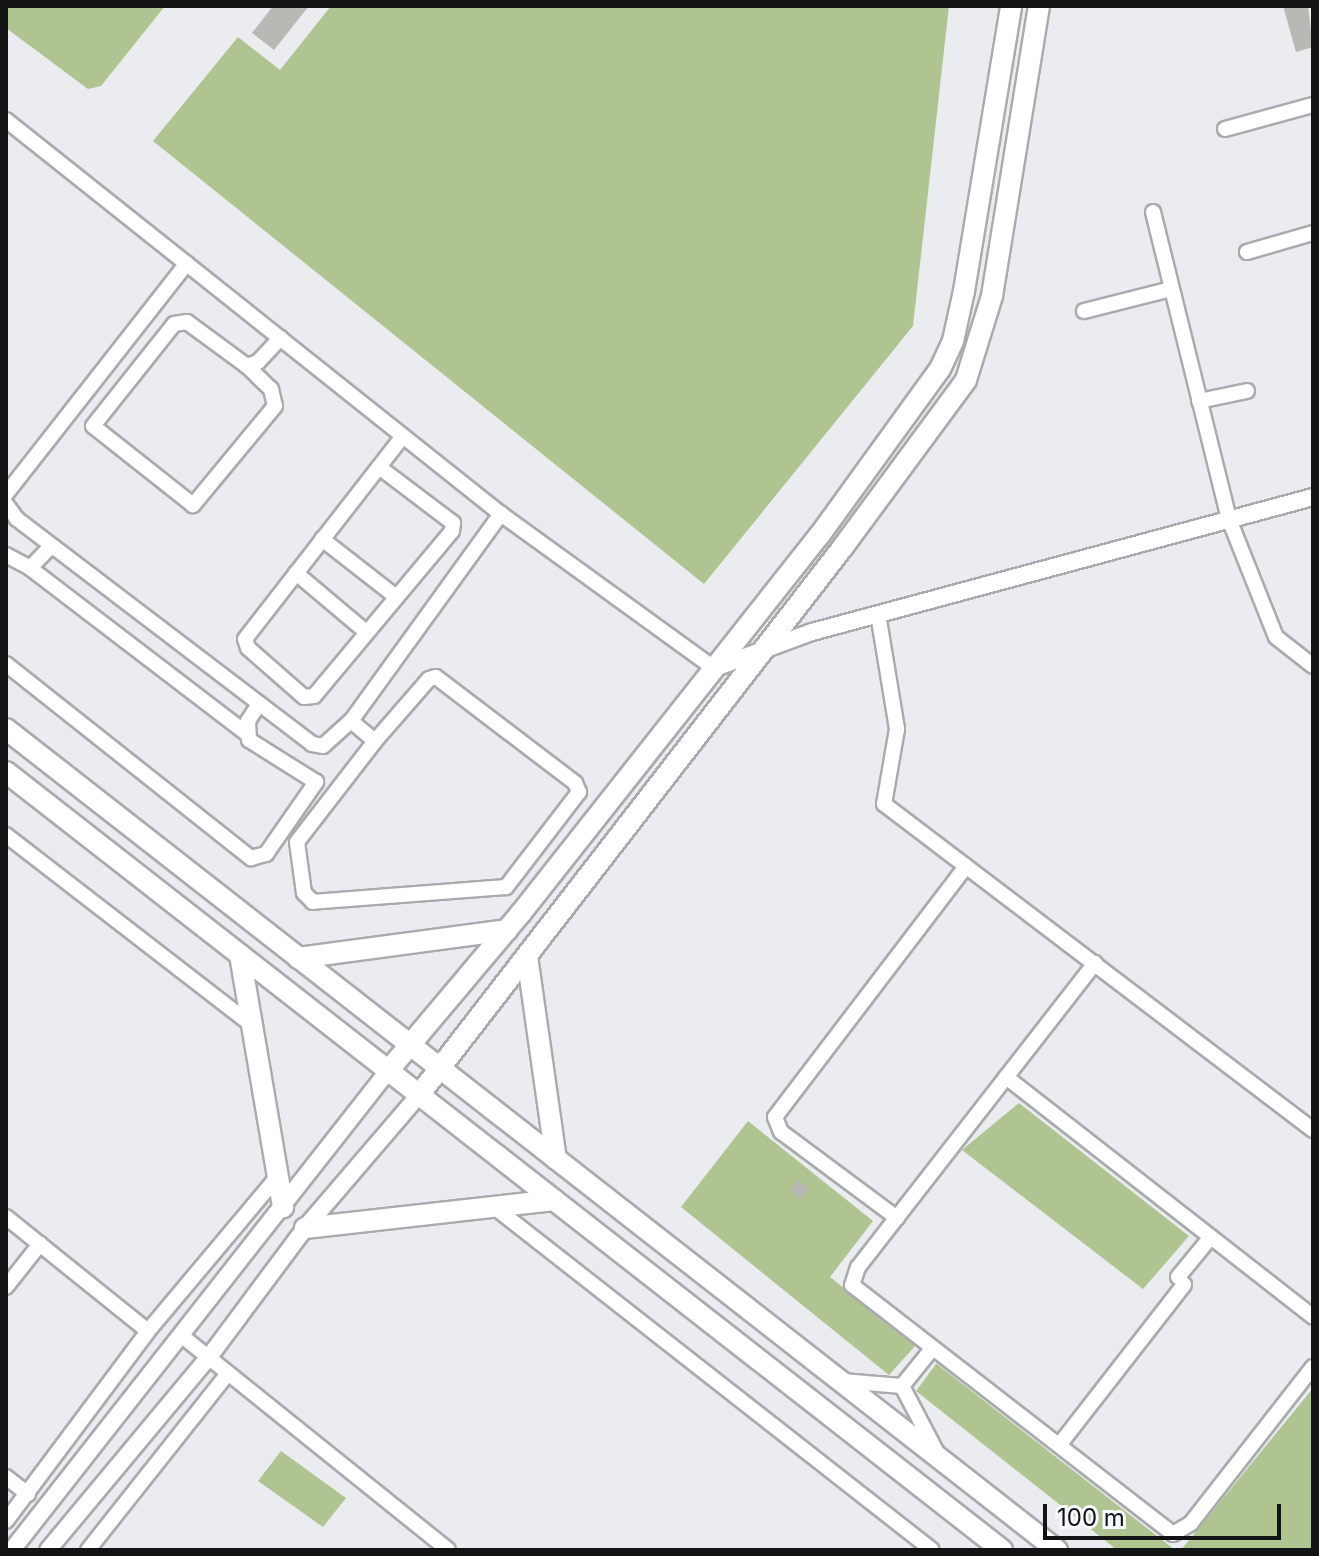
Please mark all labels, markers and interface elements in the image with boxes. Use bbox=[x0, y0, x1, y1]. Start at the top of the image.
scale bar bbox=[1047, 1488, 1285, 1538]
text: 100 m bbox=[1057, 1503, 1125, 1532]

